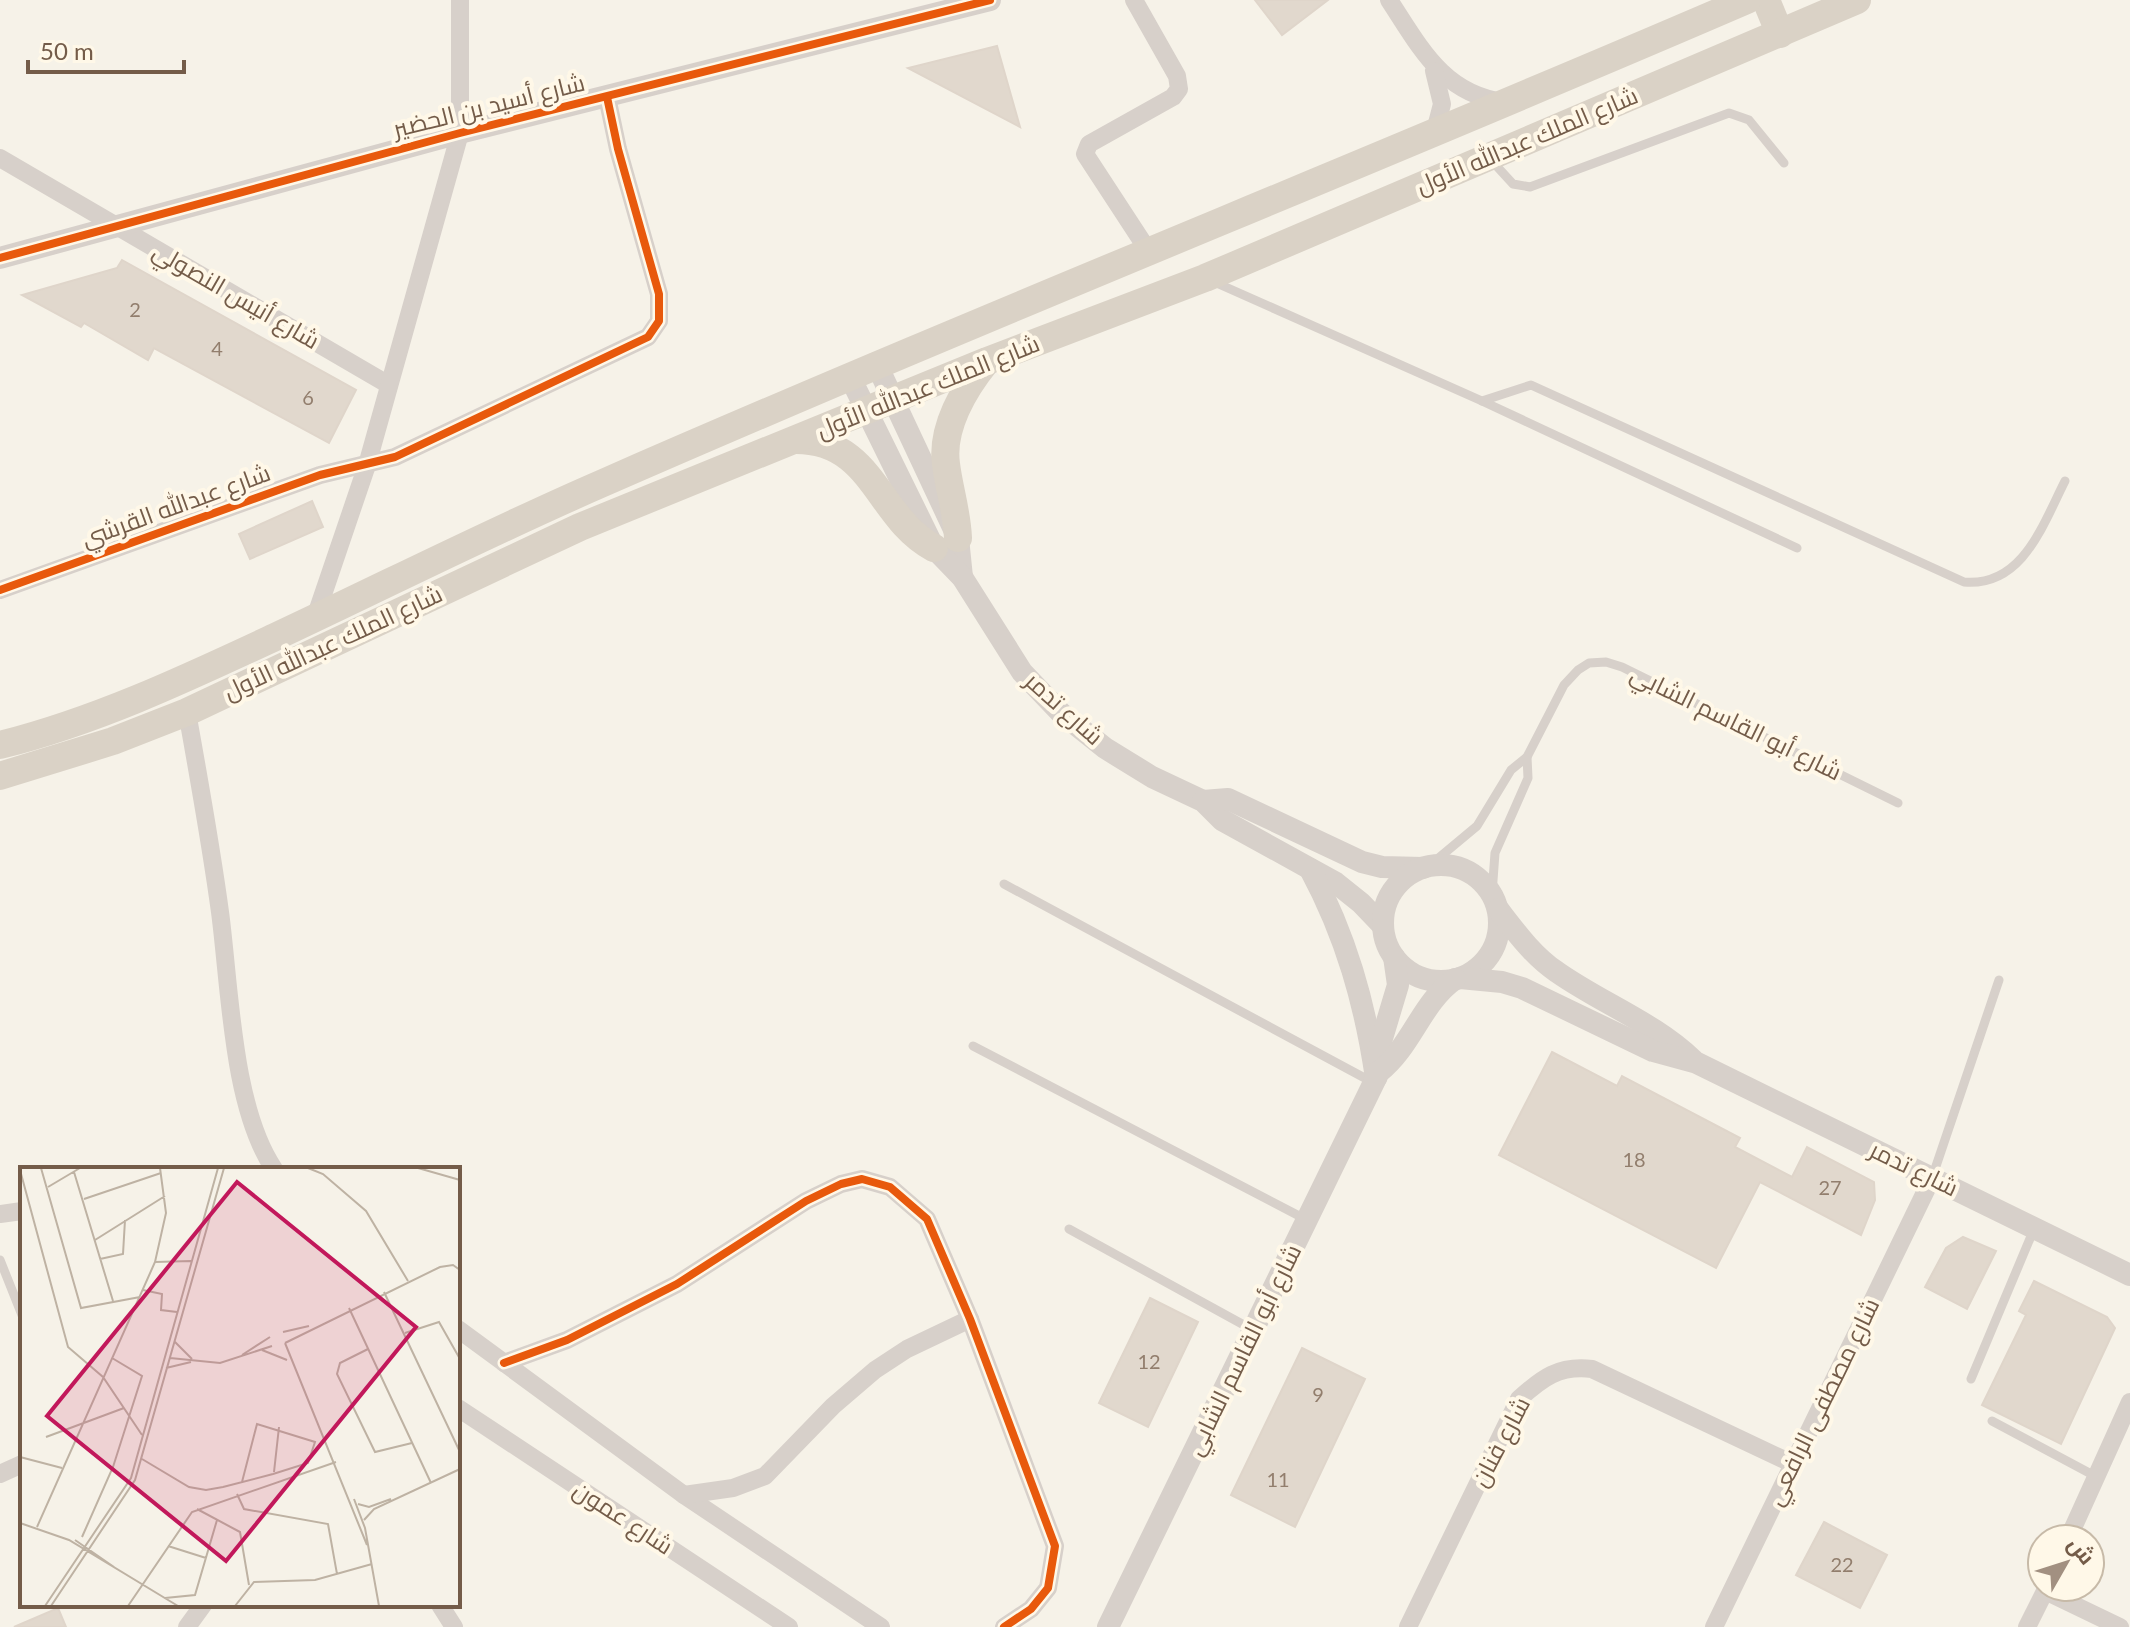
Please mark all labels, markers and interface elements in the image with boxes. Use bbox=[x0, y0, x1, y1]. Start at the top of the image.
scale bar bbox=[28, 24, 184, 74]
text: 50 m bbox=[40, 36, 94, 65]
street label: شارع أسيد بن الحضير bbox=[388, 67, 588, 146]
street label: شارع الملك عبدالله الأول bbox=[1411, 80, 1643, 202]
street label: شارع أنيس النصولي bbox=[145, 235, 325, 359]
house number: 2 bbox=[129, 297, 141, 321]
street label: شارع الملك عبدالله الأول bbox=[812, 328, 1044, 446]
house number: 4 bbox=[211, 336, 223, 360]
house number: 6 bbox=[302, 385, 314, 409]
street label: شارع عبدالله القرشي bbox=[77, 457, 276, 557]
street label: شارع الملك عبدالله الأول bbox=[218, 578, 448, 708]
street label: شارع أبو القاسم الشابي bbox=[1624, 658, 1847, 791]
street label: شارع تدمر bbox=[1017, 664, 1110, 753]
street label: شارع تدمر bbox=[1863, 1133, 1963, 1204]
house number: 18 bbox=[1622, 1147, 1646, 1171]
inset map bbox=[20, 1167, 460, 1607]
house number: 27 bbox=[1818, 1175, 1842, 1199]
street label: شارع أبو القاسم الشابي bbox=[1179, 1239, 1312, 1462]
street label: شارع مصطفى الرافعي bbox=[1759, 1293, 1890, 1512]
house number: 12 bbox=[1137, 1349, 1161, 1373]
house number: 9 bbox=[1312, 1382, 1324, 1406]
street label: شارع فنان bbox=[1464, 1392, 1538, 1492]
house number: 11 bbox=[1266, 1467, 1290, 1491]
street label: شارع عمون bbox=[567, 1474, 679, 1562]
north arrow bbox=[2026, 1523, 2106, 1603]
text: ش bbox=[2062, 1531, 2101, 1570]
house number: 22 bbox=[1830, 1552, 1854, 1576]

